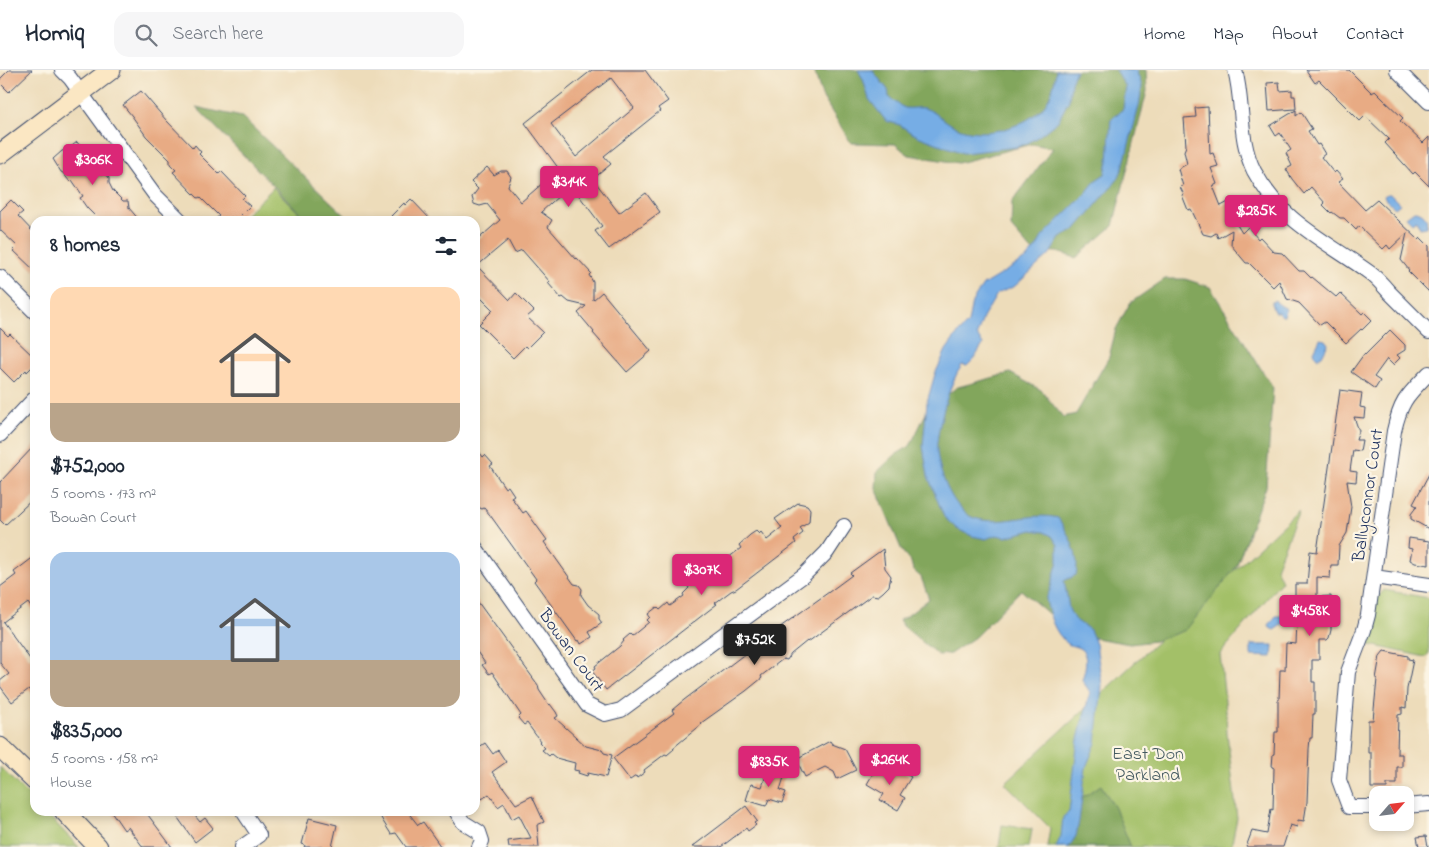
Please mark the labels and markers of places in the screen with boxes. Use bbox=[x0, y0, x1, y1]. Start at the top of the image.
pin: $306K bbox=[58, 144, 128, 186]
pin: $314K bbox=[534, 166, 604, 208]
pin: $285K bbox=[1221, 194, 1291, 237]
pin: $307K bbox=[667, 554, 737, 596]
pin: $458K bbox=[1275, 594, 1345, 637]
pin: $752K bbox=[720, 624, 790, 666]
pin: $264K bbox=[855, 744, 925, 786]
pin: $835K bbox=[734, 746, 804, 788]

